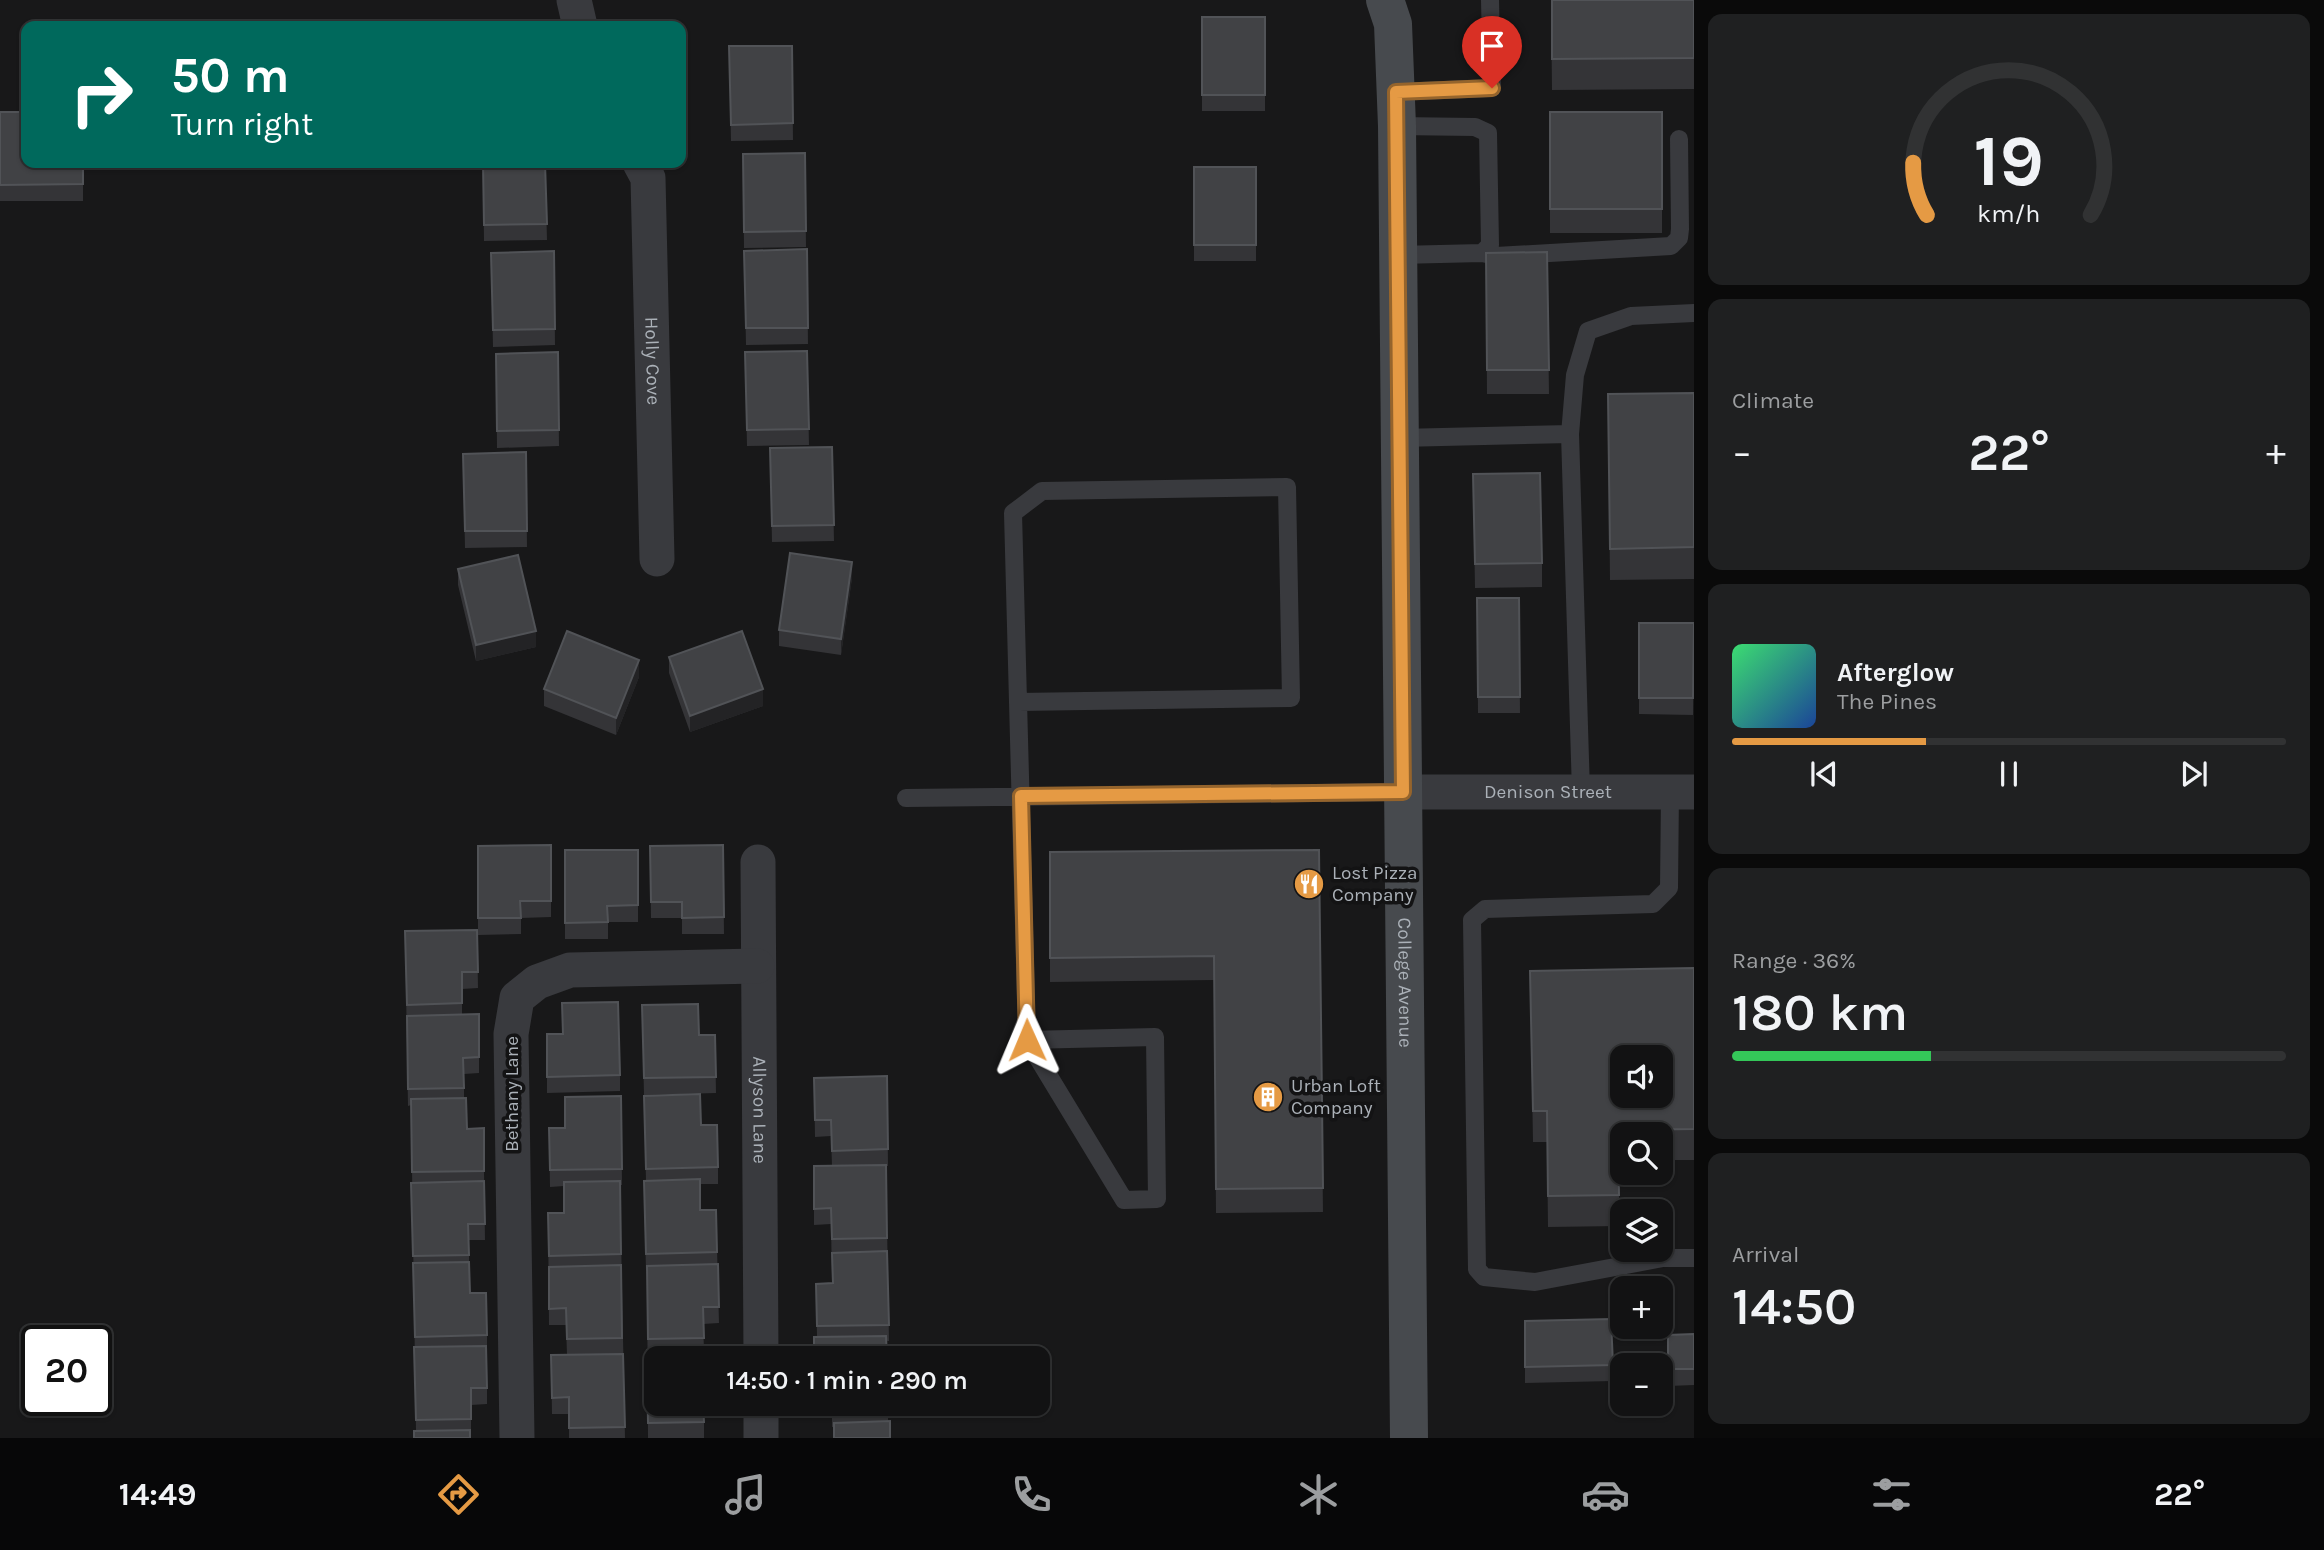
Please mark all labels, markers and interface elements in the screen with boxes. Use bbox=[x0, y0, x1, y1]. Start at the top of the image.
pin bbox=[1462, 16, 1522, 88]
icon: arrive bbox=[1473, 27, 1511, 65]
text: 50 m bbox=[171, 47, 289, 104]
icon: right bbox=[56, 49, 147, 140]
text: Turn right bbox=[171, 106, 313, 143]
text: 19 bbox=[1974, 119, 2044, 204]
text: km/h bbox=[1977, 199, 2041, 228]
street label: Holly Cove bbox=[640, 316, 664, 405]
text: Climate bbox=[1732, 387, 1814, 414]
text: 22° bbox=[1968, 422, 2050, 483]
text: − bbox=[1732, 430, 1752, 475]
text: + bbox=[2266, 430, 2286, 475]
text: Afterglow bbox=[1837, 657, 1954, 688]
text: The Pines bbox=[1837, 688, 1937, 715]
icon: previous bbox=[1805, 755, 1843, 793]
icon: pause bbox=[1990, 755, 2028, 793]
icon: next bbox=[2175, 755, 2213, 793]
street label: Denison Street bbox=[1484, 781, 1612, 803]
place label: Lost Pizza Company bbox=[1332, 862, 1418, 906]
restaurant icon: Lost Pizza Company bbox=[1292, 867, 1326, 901]
street label: College Avenue bbox=[1393, 917, 1416, 1048]
text: Range · 36% bbox=[1732, 947, 1856, 974]
text: 180 km bbox=[1732, 982, 1908, 1043]
position arrow bbox=[990, 1003, 1064, 1077]
street label: Bethany Lane bbox=[501, 1036, 523, 1152]
map controls bbox=[1610, 1045, 1673, 1416]
button: sound bbox=[1610, 1045, 1673, 1108]
street label: Allyson Lane bbox=[748, 1056, 771, 1164]
place label: Urban Loft Company bbox=[1291, 1075, 1381, 1119]
building icon: Urban Loft Company bbox=[1251, 1080, 1285, 1114]
button: search bbox=[1610, 1122, 1673, 1185]
button: layers bbox=[1610, 1199, 1673, 1262]
text: Arrival bbox=[1732, 1241, 1799, 1268]
button: + bbox=[1610, 1276, 1673, 1339]
text: 14:50 bbox=[1732, 1276, 1856, 1337]
speed limit sign: 20 bbox=[21, 1325, 112, 1416]
button: − bbox=[1610, 1353, 1673, 1416]
text: 14:50 · 1 min · 290 m bbox=[726, 1365, 968, 1396]
icon: directions bbox=[434, 1470, 483, 1519]
icon: music bbox=[721, 1470, 770, 1519]
icon: phone bbox=[1007, 1470, 1056, 1519]
icon: climate bbox=[1294, 1470, 1343, 1519]
icon: car bbox=[1581, 1470, 1630, 1519]
icon: filters bbox=[1867, 1470, 1916, 1519]
text: 14:49 bbox=[119, 1476, 196, 1513]
text: 22° bbox=[2154, 1476, 2205, 1513]

